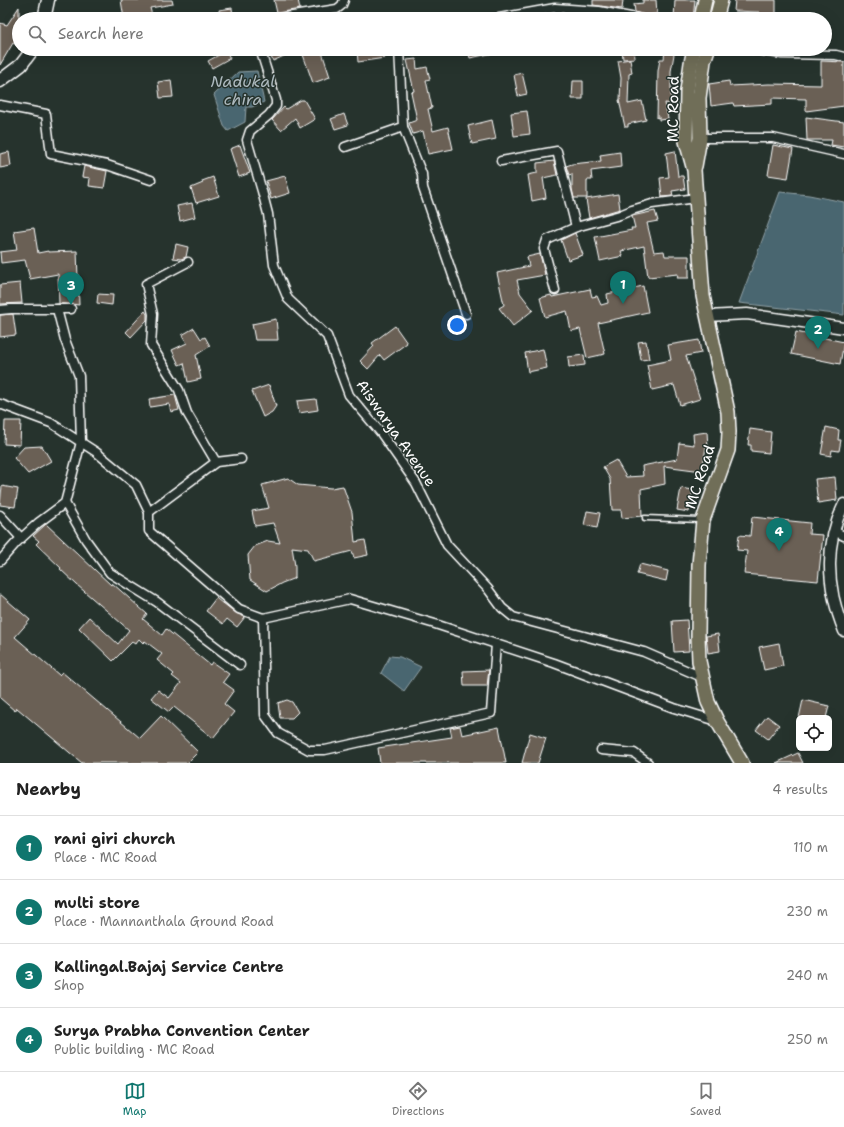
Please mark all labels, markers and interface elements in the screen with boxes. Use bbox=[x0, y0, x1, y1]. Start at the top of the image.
search box bbox=[12, 12, 832, 56]
icon: search bbox=[26, 23, 48, 45]
text: Search here bbox=[58, 24, 144, 44]
water label: Nadukal chira bbox=[211, 71, 275, 110]
street label: MC Road bbox=[662, 75, 684, 142]
pin: 1 bbox=[610, 271, 636, 304]
pin: 3 bbox=[58, 272, 84, 305]
your location bbox=[447, 315, 467, 335]
pin: 2 bbox=[805, 316, 831, 349]
street label: Aiswarya Avenue bbox=[352, 376, 440, 490]
street label: MC Road bbox=[680, 442, 720, 512]
pin: 4 bbox=[766, 518, 792, 551]
map controls bbox=[796, 715, 832, 751]
button: locate bbox=[796, 715, 832, 751]
text: Nearby bbox=[16, 778, 81, 800]
text: 4 results bbox=[772, 781, 828, 798]
text: rani giri church bbox=[54, 829, 175, 849]
text: 1 bbox=[26, 839, 32, 856]
text: 110 m bbox=[793, 839, 828, 856]
text: Place · MC Road bbox=[54, 849, 157, 866]
text: multi store bbox=[54, 893, 140, 913]
text: 2 bbox=[24, 903, 34, 920]
text: 230 m bbox=[786, 903, 828, 920]
text: Place · Mannanthala Ground Road bbox=[54, 913, 274, 930]
text: Kallingal.Bajaj Service Centre bbox=[54, 957, 284, 977]
text: 3 bbox=[24, 967, 34, 984]
text: 240 m bbox=[786, 967, 828, 984]
text: Shop bbox=[54, 977, 84, 994]
text: Surya Prabha Convention Center bbox=[54, 1021, 310, 1041]
text: 4 bbox=[24, 1031, 34, 1048]
text: 250 m bbox=[787, 1031, 828, 1048]
text: Public building · MC Road bbox=[54, 1041, 215, 1058]
tab: Map bbox=[123, 1080, 146, 1119]
tab: Directions bbox=[392, 1080, 444, 1119]
tab: Saved bbox=[690, 1080, 721, 1119]

